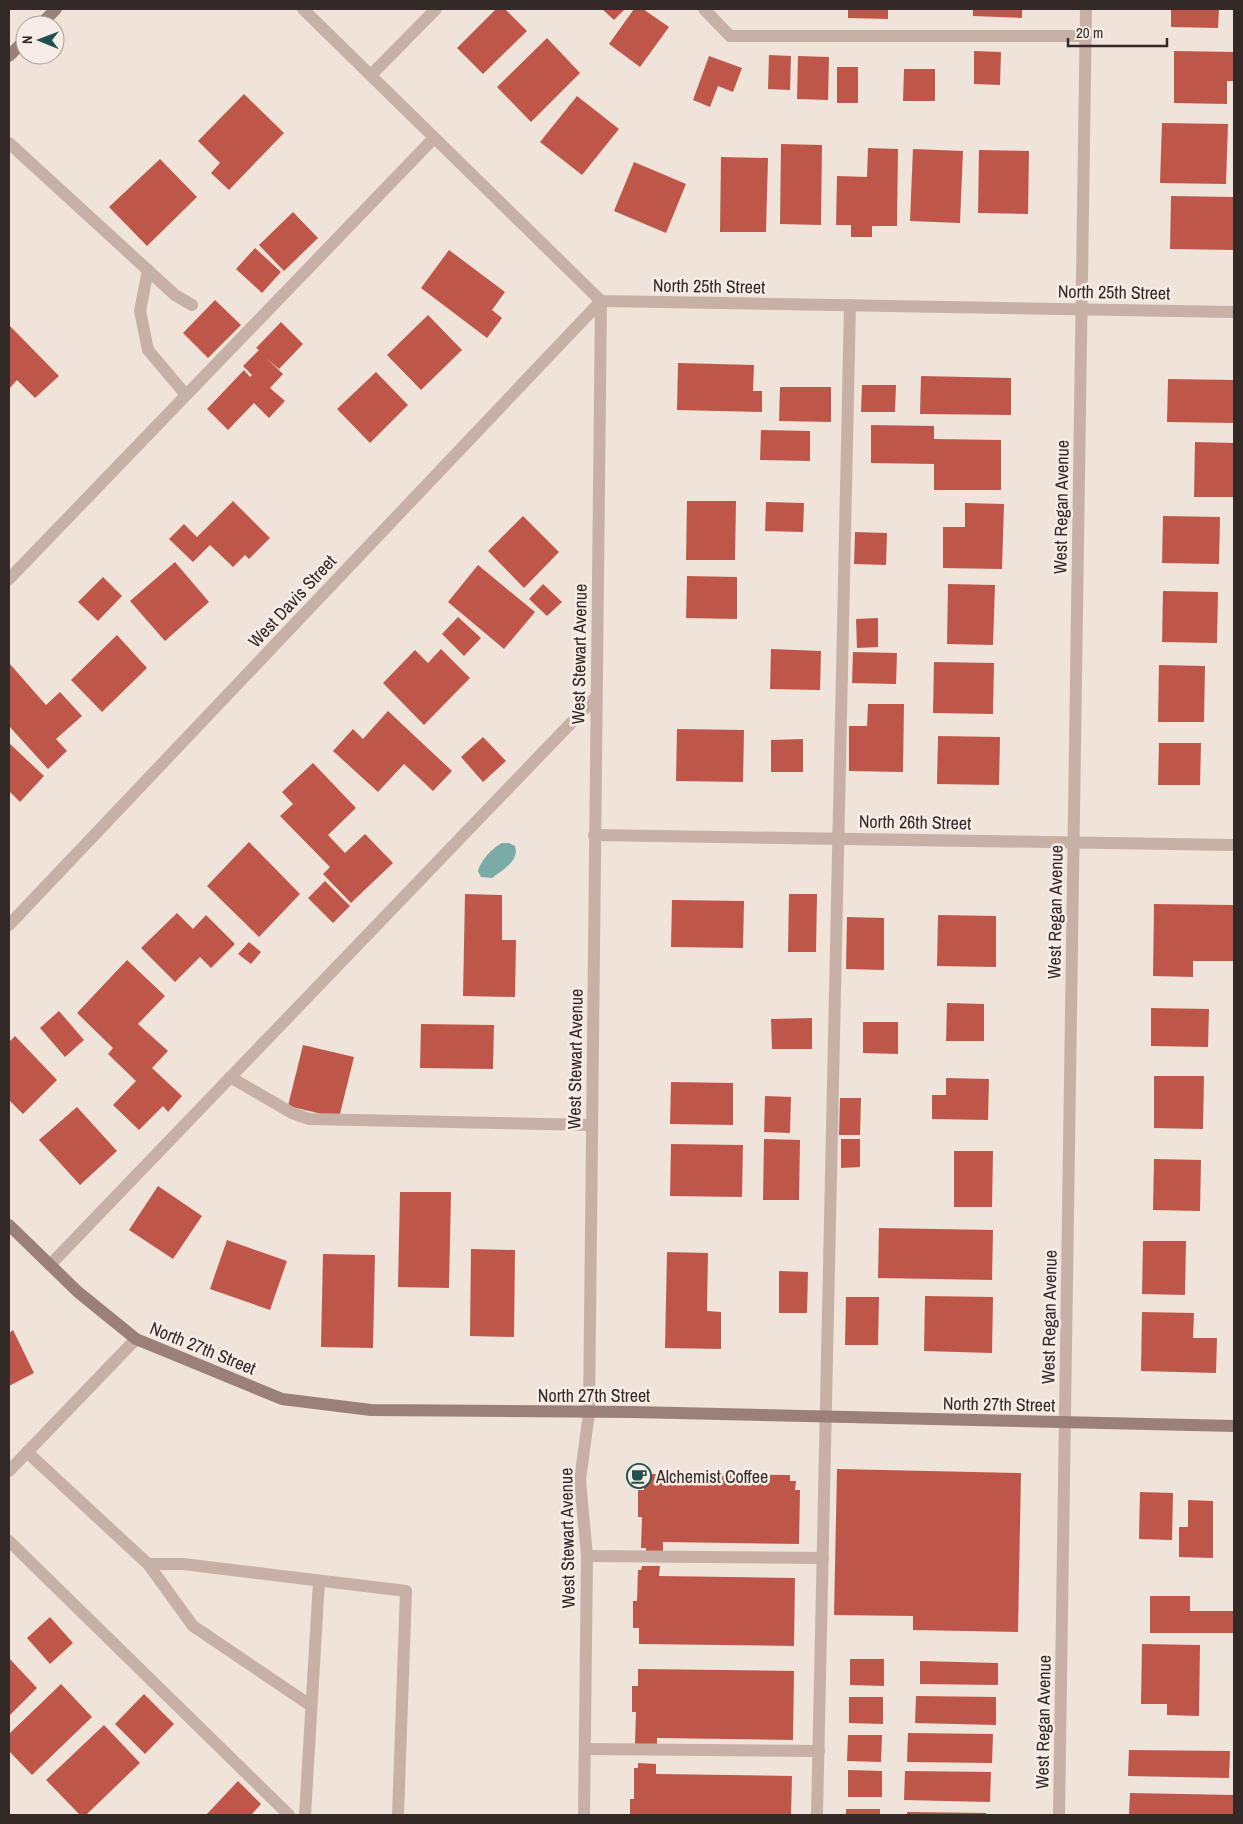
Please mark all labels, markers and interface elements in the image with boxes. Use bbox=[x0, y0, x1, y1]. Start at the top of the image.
north arrow bbox=[15, 15, 65, 65]
scale bar bbox=[1068, 15, 1167, 47]
text: 20 m bbox=[1076, 22, 1103, 43]
text: N bbox=[18, 35, 36, 44]
street label: North 25th Street bbox=[653, 273, 765, 299]
street label: North 25th Street bbox=[1058, 279, 1170, 305]
street label: West Regan Avenue bbox=[1047, 440, 1075, 574]
street label: West Davis Street bbox=[242, 549, 342, 653]
street label: West Stewart Avenue bbox=[565, 583, 593, 725]
street label: North 26th Street bbox=[859, 809, 971, 835]
street label: West Regan Avenue bbox=[1041, 845, 1069, 979]
street label: West Stewart Avenue bbox=[561, 988, 589, 1130]
street label: West Regan Avenue bbox=[1035, 1250, 1063, 1384]
street label: North 27th Street bbox=[146, 1315, 260, 1381]
street label: North 27th Street bbox=[538, 1383, 650, 1408]
street label: North 27th Street bbox=[943, 1391, 1055, 1417]
cafe icon: Alchemist Coffee bbox=[626, 1463, 652, 1489]
place label: Alchemist Coffee bbox=[655, 1464, 768, 1489]
street label: West Stewart Avenue bbox=[553, 1467, 581, 1609]
street label: West Regan Avenue bbox=[1029, 1655, 1057, 1789]

